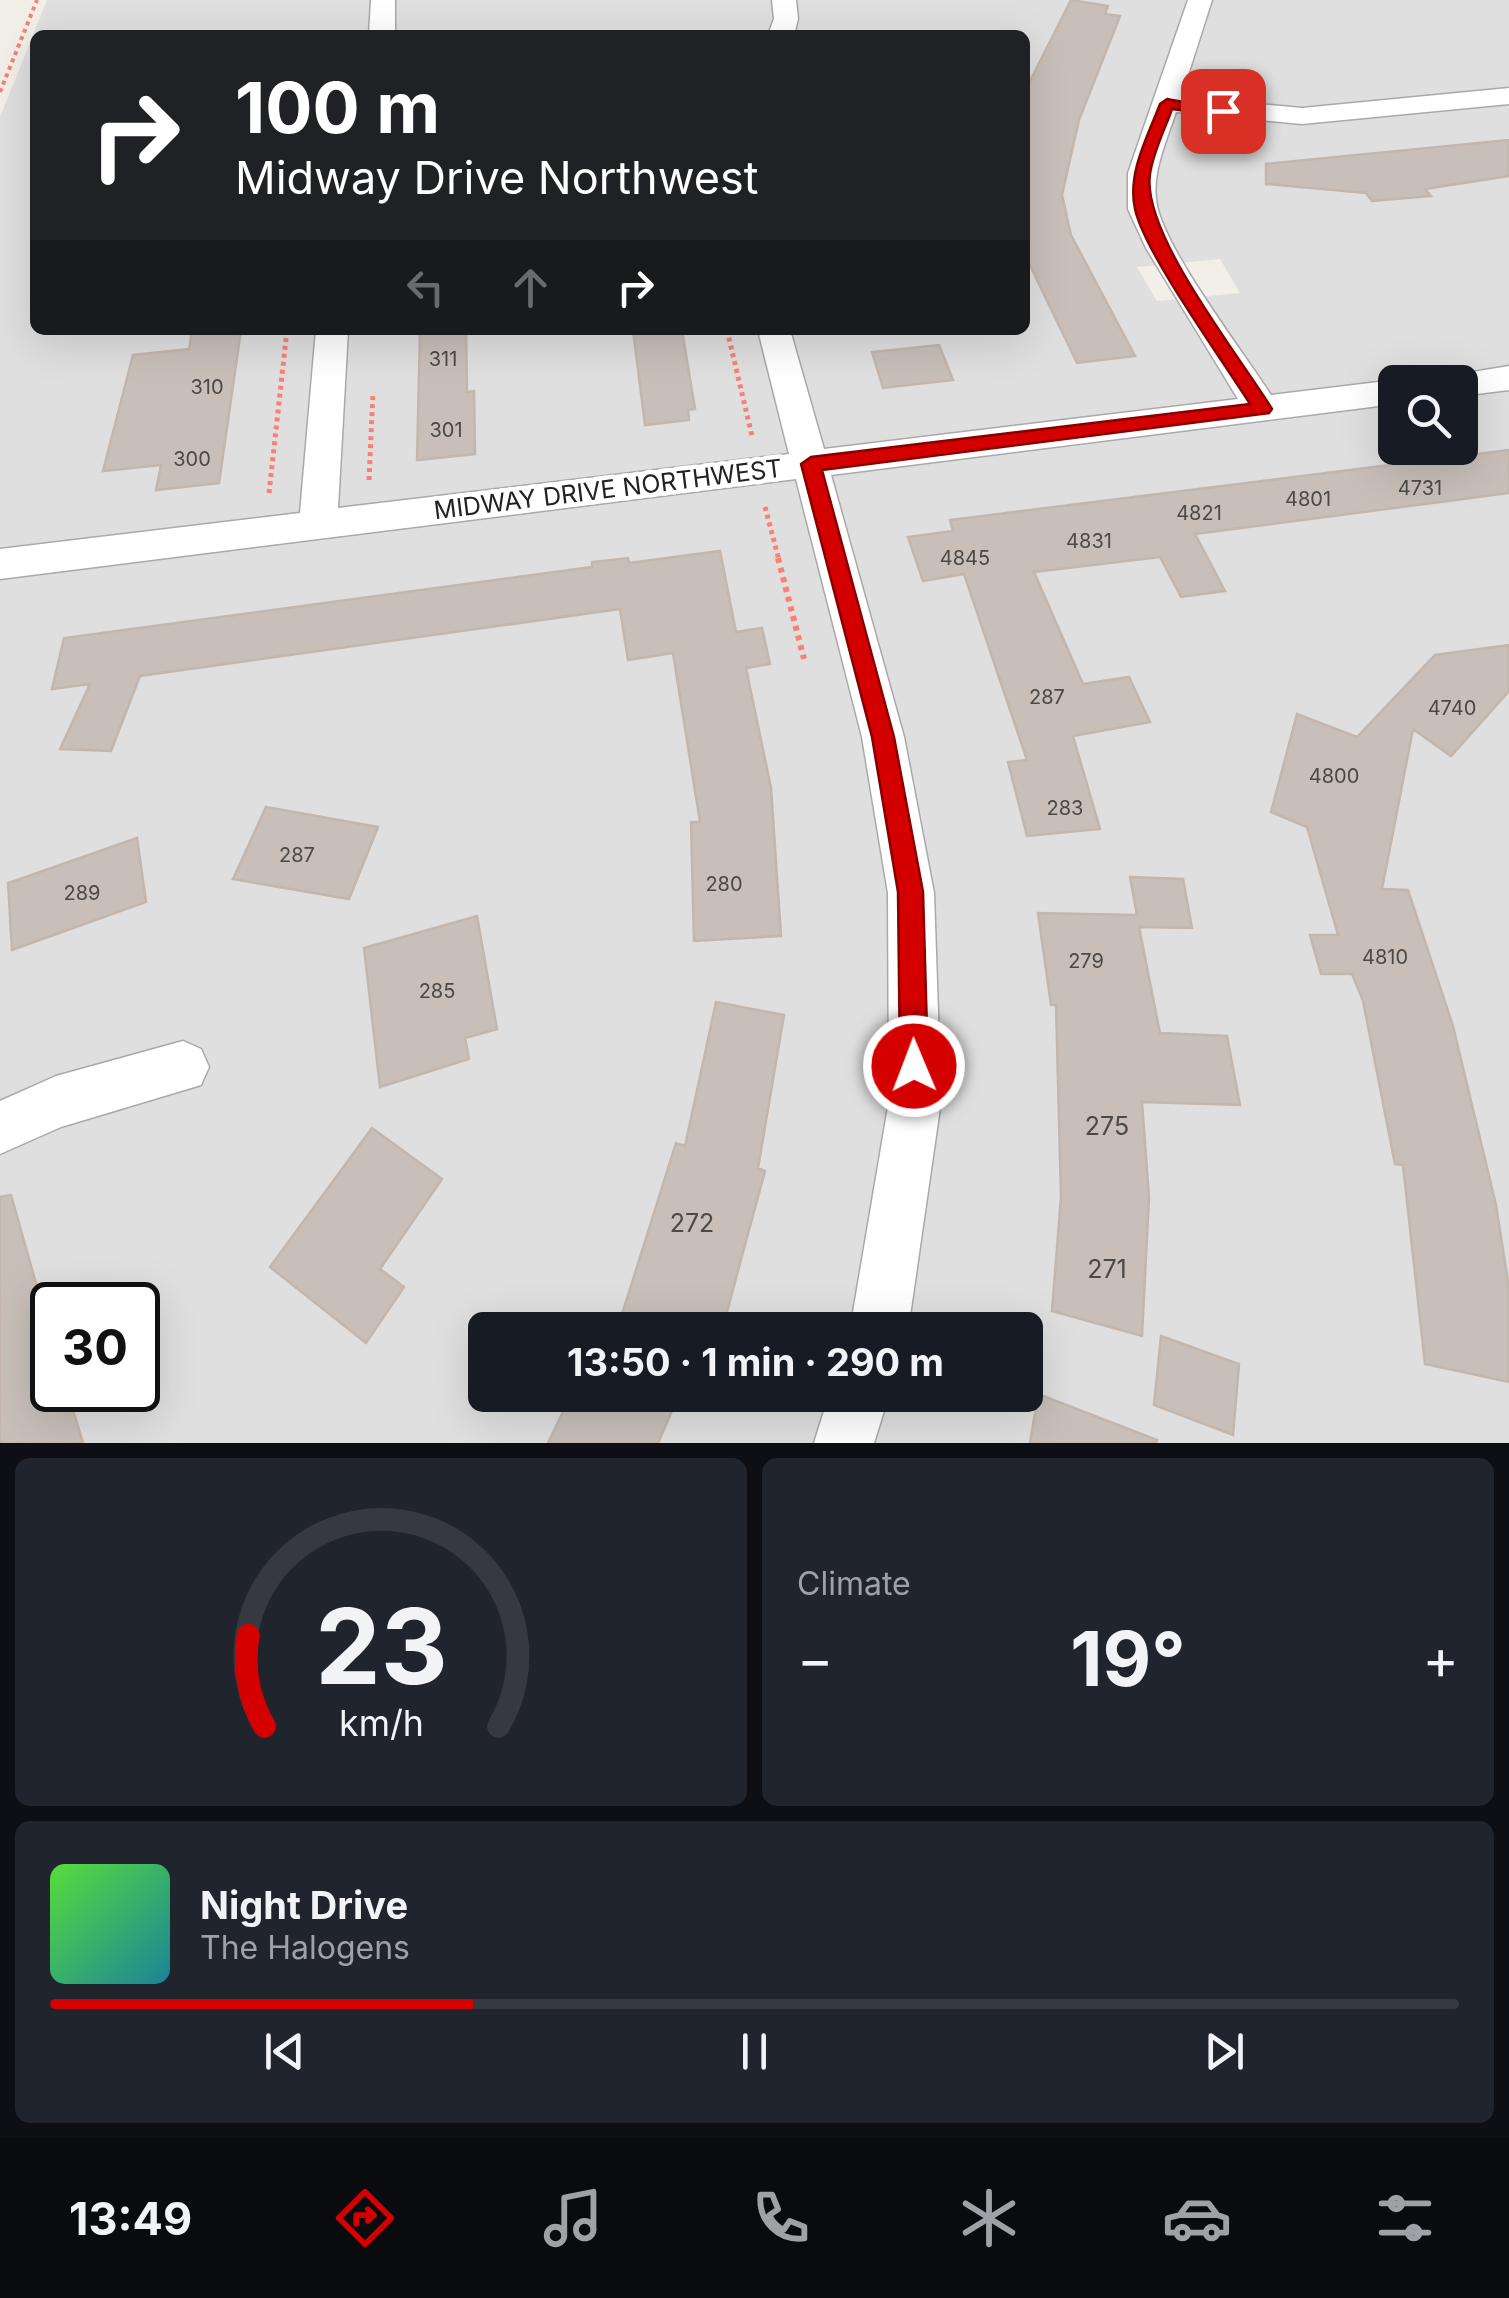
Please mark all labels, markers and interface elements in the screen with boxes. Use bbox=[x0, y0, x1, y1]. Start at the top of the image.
text: 100 m bbox=[235, 65, 440, 150]
pin bbox=[1181, 69, 1266, 154]
icon: right bbox=[70, 70, 200, 200]
icon: arrive bbox=[1196, 84, 1251, 139]
text: Midway Drive Northwest bbox=[235, 150, 758, 205]
icon: left bbox=[398, 260, 453, 315]
icon: ahead bbox=[503, 260, 558, 315]
icon: right bbox=[608, 260, 663, 315]
house number: 311 bbox=[429, 347, 457, 371]
map controls bbox=[1378, 365, 1478, 465]
button: search bbox=[1378, 365, 1478, 465]
house number: 310 bbox=[190, 375, 224, 399]
house number: 301 bbox=[429, 418, 463, 442]
house number: 300 bbox=[173, 447, 211, 471]
street label: MIDWAY DRIVE NORTHWEST bbox=[432, 453, 784, 525]
house number: 4731 bbox=[1398, 476, 1442, 500]
house number: 4801 bbox=[1285, 487, 1331, 511]
house number: 4821 bbox=[1176, 501, 1222, 525]
house number: 4831 bbox=[1066, 529, 1112, 553]
house number: 4845 bbox=[940, 546, 990, 570]
house number: 287 bbox=[1029, 685, 1065, 709]
house number: 4740 bbox=[1428, 696, 1476, 720]
house number: 4800 bbox=[1309, 764, 1359, 788]
house number: 283 bbox=[1047, 796, 1083, 820]
house number: 287 bbox=[279, 843, 315, 867]
house number: 280 bbox=[705, 872, 743, 896]
house number: 289 bbox=[64, 881, 100, 905]
house number: 4810 bbox=[1362, 945, 1408, 969]
house number: 279 bbox=[1068, 949, 1104, 973]
house number: 285 bbox=[419, 979, 455, 1003]
position arrow bbox=[862, 1014, 966, 1118]
house number: 275 bbox=[1085, 1111, 1129, 1141]
house number: 272 bbox=[670, 1208, 714, 1238]
house number: 271 bbox=[1087, 1254, 1127, 1284]
speed limit sign: 30 bbox=[30, 1282, 160, 1412]
text: 13:50 · 1 min · 290 m bbox=[567, 1339, 944, 1385]
text: Climate bbox=[797, 1564, 911, 1603]
text: 23 bbox=[315, 1583, 447, 1709]
text: 19° bbox=[1070, 1613, 1186, 1704]
text: − bbox=[797, 1626, 833, 1692]
text: + bbox=[1423, 1626, 1459, 1692]
text: km/h bbox=[339, 1701, 423, 1745]
text: Night Drive bbox=[200, 1882, 408, 1928]
text: The Halogens bbox=[200, 1928, 410, 1967]
icon: previous bbox=[257, 2024, 312, 2079]
icon: pause bbox=[727, 2024, 782, 2079]
icon: next bbox=[1197, 2024, 1252, 2079]
icon: directions bbox=[330, 2183, 400, 2253]
icon: music bbox=[538, 2183, 608, 2253]
icon: phone bbox=[746, 2183, 816, 2253]
icon: climate bbox=[954, 2183, 1024, 2253]
icon: car bbox=[1162, 2183, 1232, 2253]
icon: filters bbox=[1370, 2183, 1440, 2253]
text: 13:49 bbox=[69, 2191, 192, 2246]

